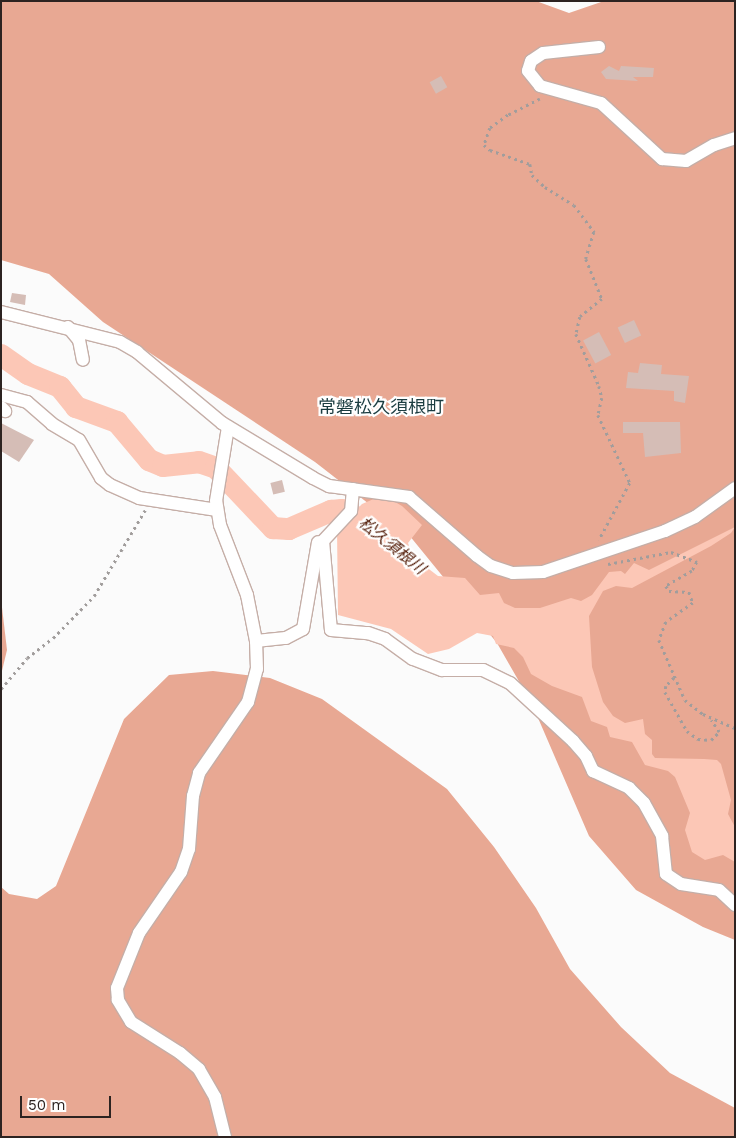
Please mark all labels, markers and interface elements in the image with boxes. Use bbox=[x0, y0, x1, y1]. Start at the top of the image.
district label: 常磐松久須根町 bbox=[318, 396, 444, 418]
water label: 松久須根川 bbox=[355, 513, 429, 579]
scale bar bbox=[22, 1086, 114, 1118]
text: 50 m bbox=[28, 1096, 65, 1114]

